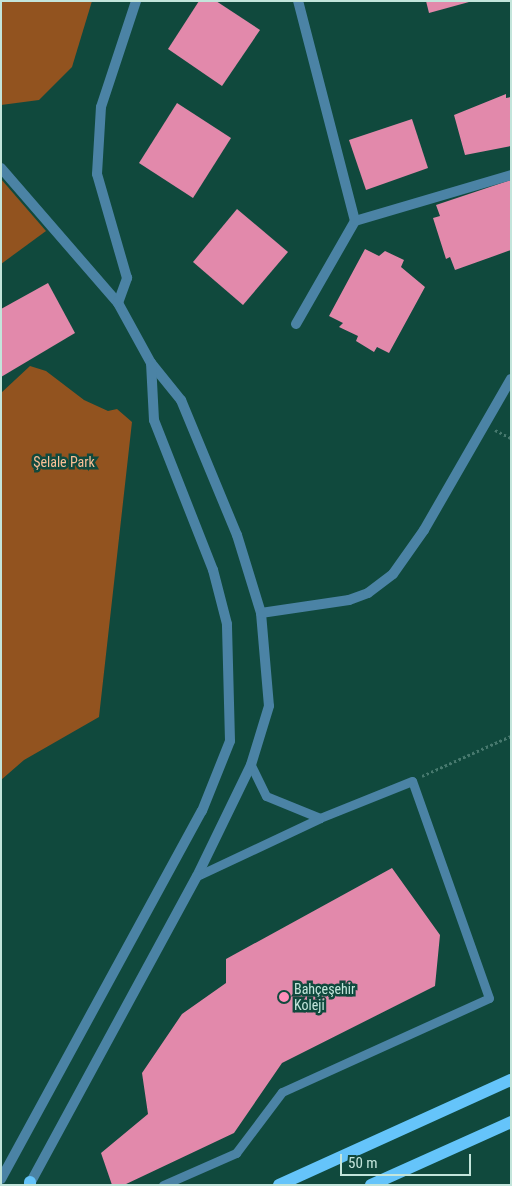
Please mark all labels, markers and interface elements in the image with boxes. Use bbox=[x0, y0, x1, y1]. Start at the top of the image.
park label: Şelale Park bbox=[33, 454, 95, 470]
place label: Bahçeşehir Koleji bbox=[294, 981, 355, 1014]
marker: Bahçeşehir Koleji bbox=[278, 991, 290, 1003]
scale bar bbox=[342, 1144, 473, 1176]
text: 50 m bbox=[348, 1154, 378, 1172]

